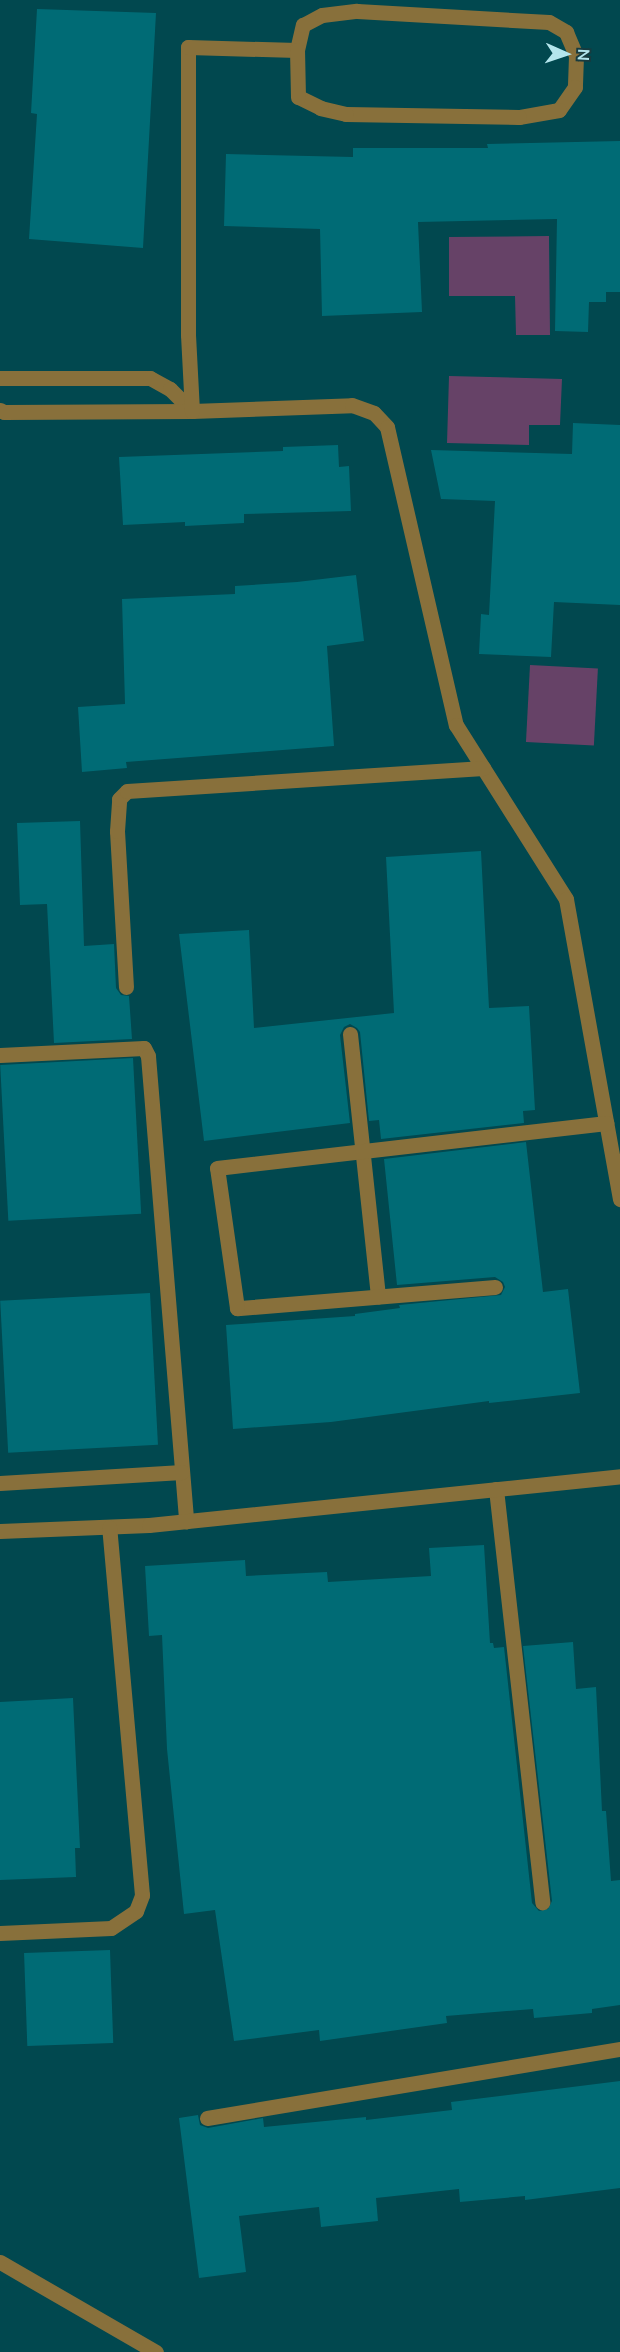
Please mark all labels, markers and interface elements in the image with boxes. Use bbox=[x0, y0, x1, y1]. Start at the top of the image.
north arrow bbox=[536, 24, 596, 84]
text: N bbox=[574, 48, 594, 62]

